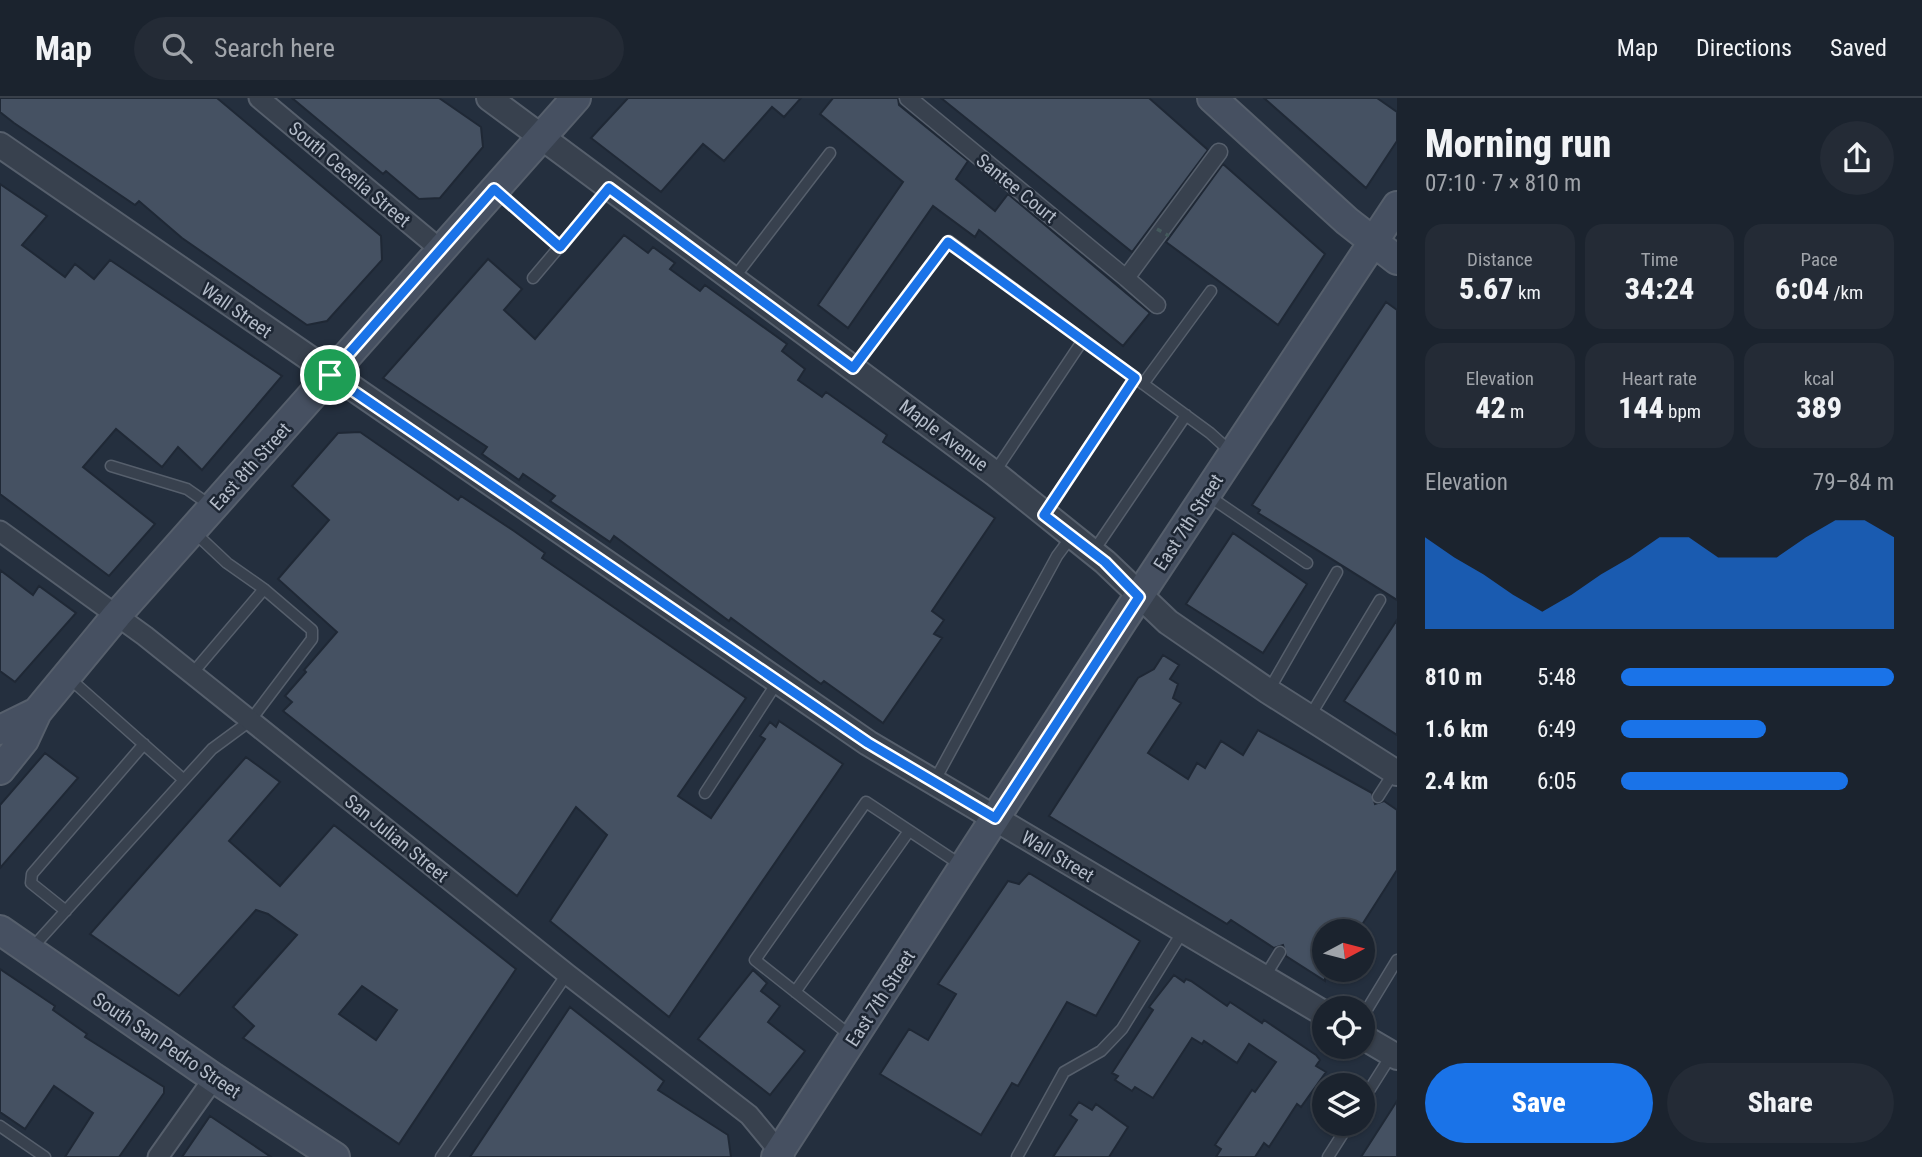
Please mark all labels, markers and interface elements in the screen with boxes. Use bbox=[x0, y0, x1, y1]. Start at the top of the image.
search box bbox=[134, 17, 624, 80]
text: Map bbox=[35, 29, 92, 68]
icon: search bbox=[158, 29, 196, 67]
text: Search here bbox=[214, 33, 335, 63]
text: Map bbox=[1617, 34, 1658, 62]
text: Directions bbox=[1696, 34, 1792, 62]
text: Saved bbox=[1830, 34, 1887, 62]
street label: South Cecelia Street bbox=[284, 117, 415, 232]
button: share bbox=[1820, 121, 1894, 195]
text: Morning run bbox=[1425, 122, 1611, 166]
street label: Santee Court bbox=[972, 149, 1062, 228]
text: 07:10 · 7 × 810 m bbox=[1425, 170, 1581, 197]
text: Distance bbox=[1467, 248, 1533, 271]
text: Time bbox=[1641, 248, 1678, 271]
text: Pace bbox=[1801, 248, 1838, 271]
text: 5.67 bbox=[1459, 271, 1514, 306]
text: 34:24 bbox=[1625, 271, 1694, 306]
text: 6:04 bbox=[1775, 271, 1829, 306]
street label: Wall Street bbox=[197, 278, 276, 343]
text: km bbox=[1514, 281, 1541, 304]
text: /km bbox=[1829, 281, 1863, 304]
pin bbox=[300, 345, 360, 405]
icon: arrive bbox=[311, 356, 349, 394]
text: Elevation bbox=[1466, 367, 1534, 390]
text: Heart rate bbox=[1622, 367, 1697, 390]
text: kcal bbox=[1804, 367, 1834, 390]
text: 42 bbox=[1475, 390, 1506, 425]
text: 144 bbox=[1618, 390, 1664, 425]
text: 389 bbox=[1796, 390, 1842, 425]
street label: Maple Avenue bbox=[895, 395, 993, 476]
text: m bbox=[1506, 400, 1524, 423]
text: bpm bbox=[1664, 400, 1701, 423]
street label: East 8th Street bbox=[205, 418, 296, 515]
text: Elevation bbox=[1425, 469, 1508, 496]
text: 79–84 m bbox=[1813, 469, 1894, 496]
street label: East 7th Street bbox=[1149, 470, 1228, 575]
text: 810 m bbox=[1425, 664, 1482, 691]
text: 5:48 bbox=[1537, 664, 1576, 691]
text: 1.6 km bbox=[1425, 716, 1488, 743]
text: 6:49 bbox=[1537, 716, 1576, 743]
text: 2.4 km bbox=[1425, 768, 1488, 795]
text: 6:05 bbox=[1537, 768, 1576, 795]
street label: San Julian Street bbox=[340, 790, 453, 887]
street label: Wall Street bbox=[1017, 826, 1098, 887]
north arrow bbox=[1312, 919, 1376, 982]
map controls bbox=[1312, 919, 1375, 1136]
street label: East 7th Street bbox=[841, 946, 920, 1051]
street label: South San Pedro Street bbox=[89, 988, 245, 1103]
button: locate bbox=[1312, 996, 1375, 1059]
button: Save bbox=[1425, 1063, 1653, 1143]
button: Share bbox=[1667, 1063, 1894, 1143]
button: layers bbox=[1312, 1073, 1375, 1136]

